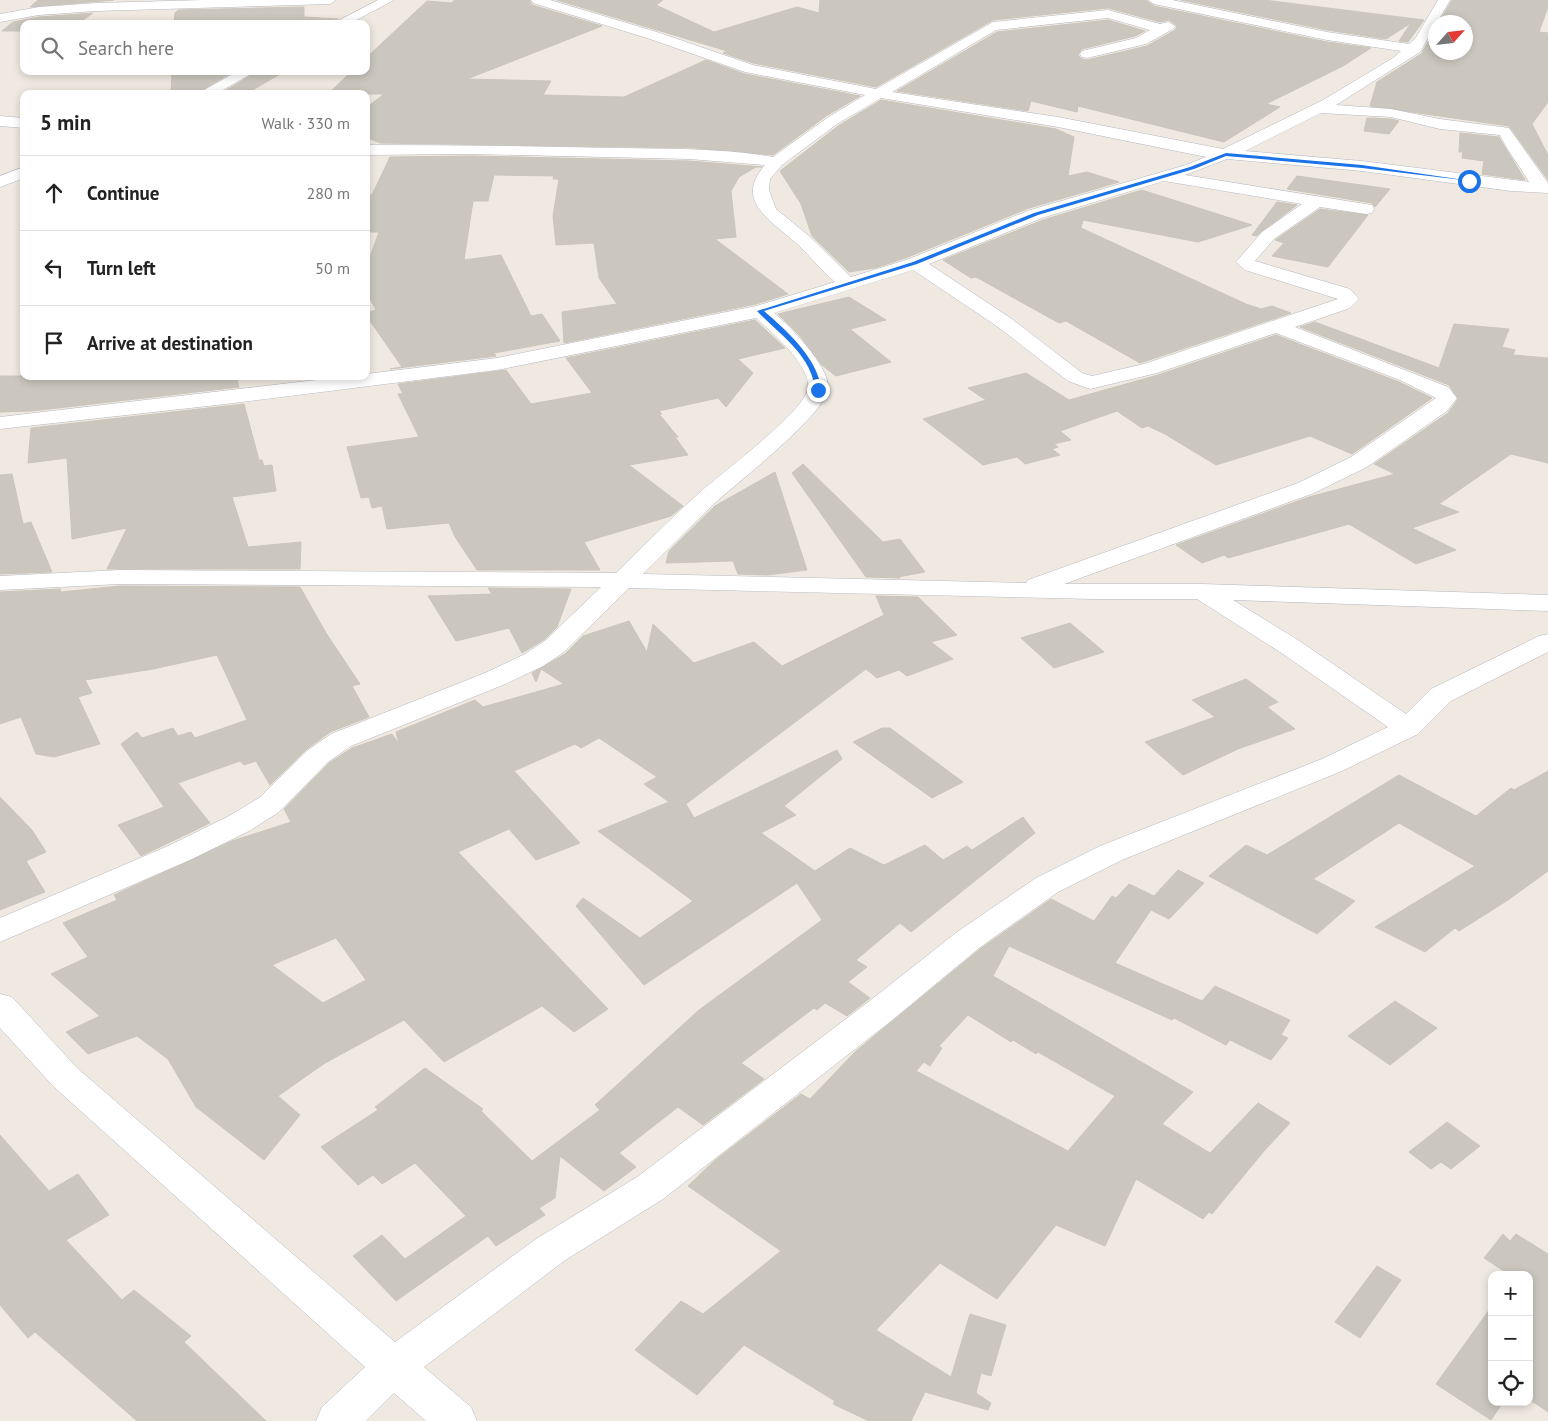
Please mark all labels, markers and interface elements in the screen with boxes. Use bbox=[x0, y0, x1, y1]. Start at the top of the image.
north arrow bbox=[1428, 15, 1473, 60]
search box bbox=[20, 20, 370, 75]
icon: search bbox=[38, 34, 66, 62]
text: Search here bbox=[78, 36, 174, 60]
text: 5 min bbox=[40, 109, 91, 136]
text: Walk · 330 m bbox=[261, 113, 350, 133]
route start bbox=[1458, 170, 1481, 193]
icon: ahead bbox=[40, 179, 68, 207]
text: Continue bbox=[87, 181, 159, 205]
text: 280 m bbox=[307, 183, 350, 203]
icon: left bbox=[40, 254, 68, 282]
text: Turn left bbox=[87, 256, 156, 280]
text: 50 m bbox=[315, 258, 350, 278]
icon: arrive bbox=[40, 329, 68, 357]
text: Arrive at destination bbox=[87, 331, 253, 355]
route end bbox=[807, 379, 830, 402]
map controls bbox=[1488, 1271, 1533, 1406]
button: + bbox=[1488, 1271, 1533, 1316]
button: − bbox=[1488, 1316, 1533, 1361]
button: locate bbox=[1488, 1361, 1533, 1406]

